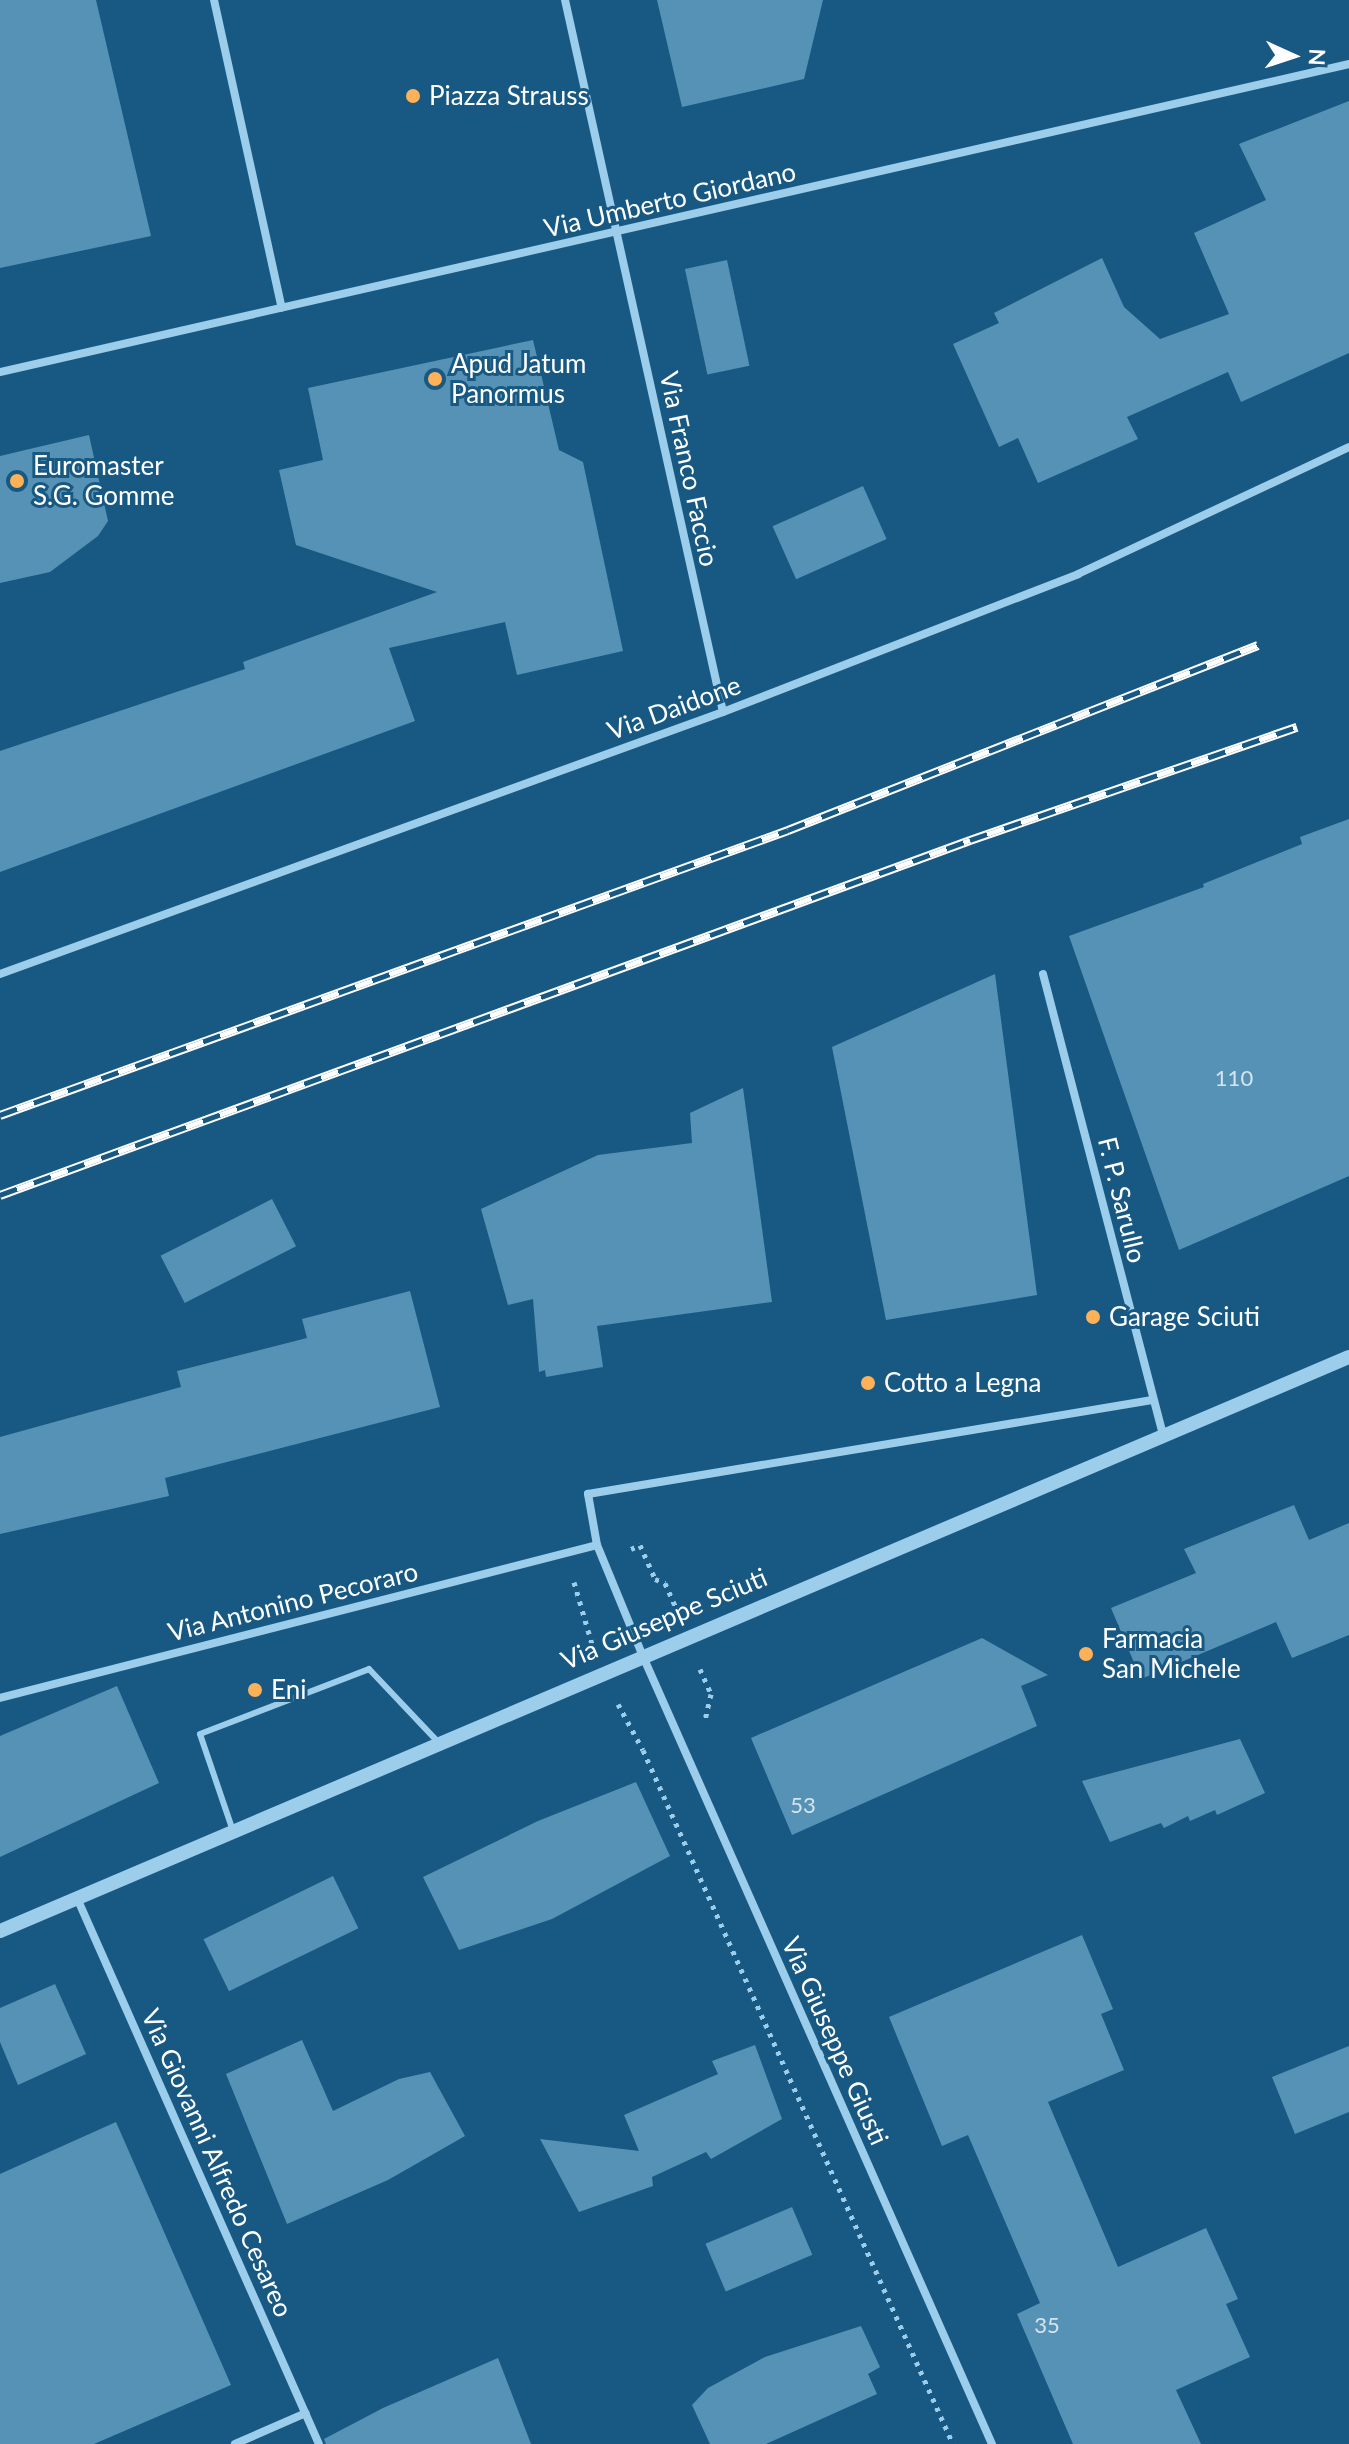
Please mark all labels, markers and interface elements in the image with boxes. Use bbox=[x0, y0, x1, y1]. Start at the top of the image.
north arrow bbox=[1253, 16, 1333, 96]
text: N bbox=[1304, 48, 1331, 66]
place label: Piazza Strauss bbox=[429, 80, 589, 112]
marker: Piazza Strauss bbox=[404, 87, 422, 105]
street label: Via Umberto Giordano bbox=[541, 156, 799, 244]
place label: Apud Jatum Panormus bbox=[451, 348, 587, 410]
street label: Via Franco Faccio bbox=[653, 369, 725, 569]
marker: Apud Jatum Panormus bbox=[426, 370, 444, 388]
place label: Euromaster S.G. Gomme bbox=[33, 450, 175, 512]
marker: Euromaster S.G. Gomme bbox=[8, 472, 26, 490]
street label: Via Daidone bbox=[603, 669, 745, 747]
house number: 110 bbox=[1215, 1065, 1253, 1091]
street label: F. P. Sarullo bbox=[1091, 1134, 1153, 1266]
place label: Garage Sciuti bbox=[1109, 1301, 1260, 1333]
marker: Garage Sciuti bbox=[1084, 1308, 1102, 1326]
place label: Cotto a Legna bbox=[884, 1367, 1041, 1399]
marker: Cotto a Legna bbox=[859, 1374, 877, 1392]
street label: Via Antonino Pecoraro bbox=[164, 1556, 422, 1648]
street label: Via Giuseppe Sciuti bbox=[556, 1562, 772, 1676]
place label: Farmacia San Michele bbox=[1102, 1623, 1241, 1684]
marker: Farmacia San Michele bbox=[1077, 1645, 1095, 1663]
place label: Eni bbox=[271, 1674, 306, 1706]
marker: Eni bbox=[246, 1681, 264, 1699]
house number: 53 bbox=[790, 1792, 816, 1818]
street label: Via Giuseppe Giusti bbox=[775, 1932, 895, 2150]
street label: Via Giovanni Alfredo Cesareo bbox=[135, 2004, 299, 2322]
house number: 35 bbox=[1034, 2312, 1060, 2338]

